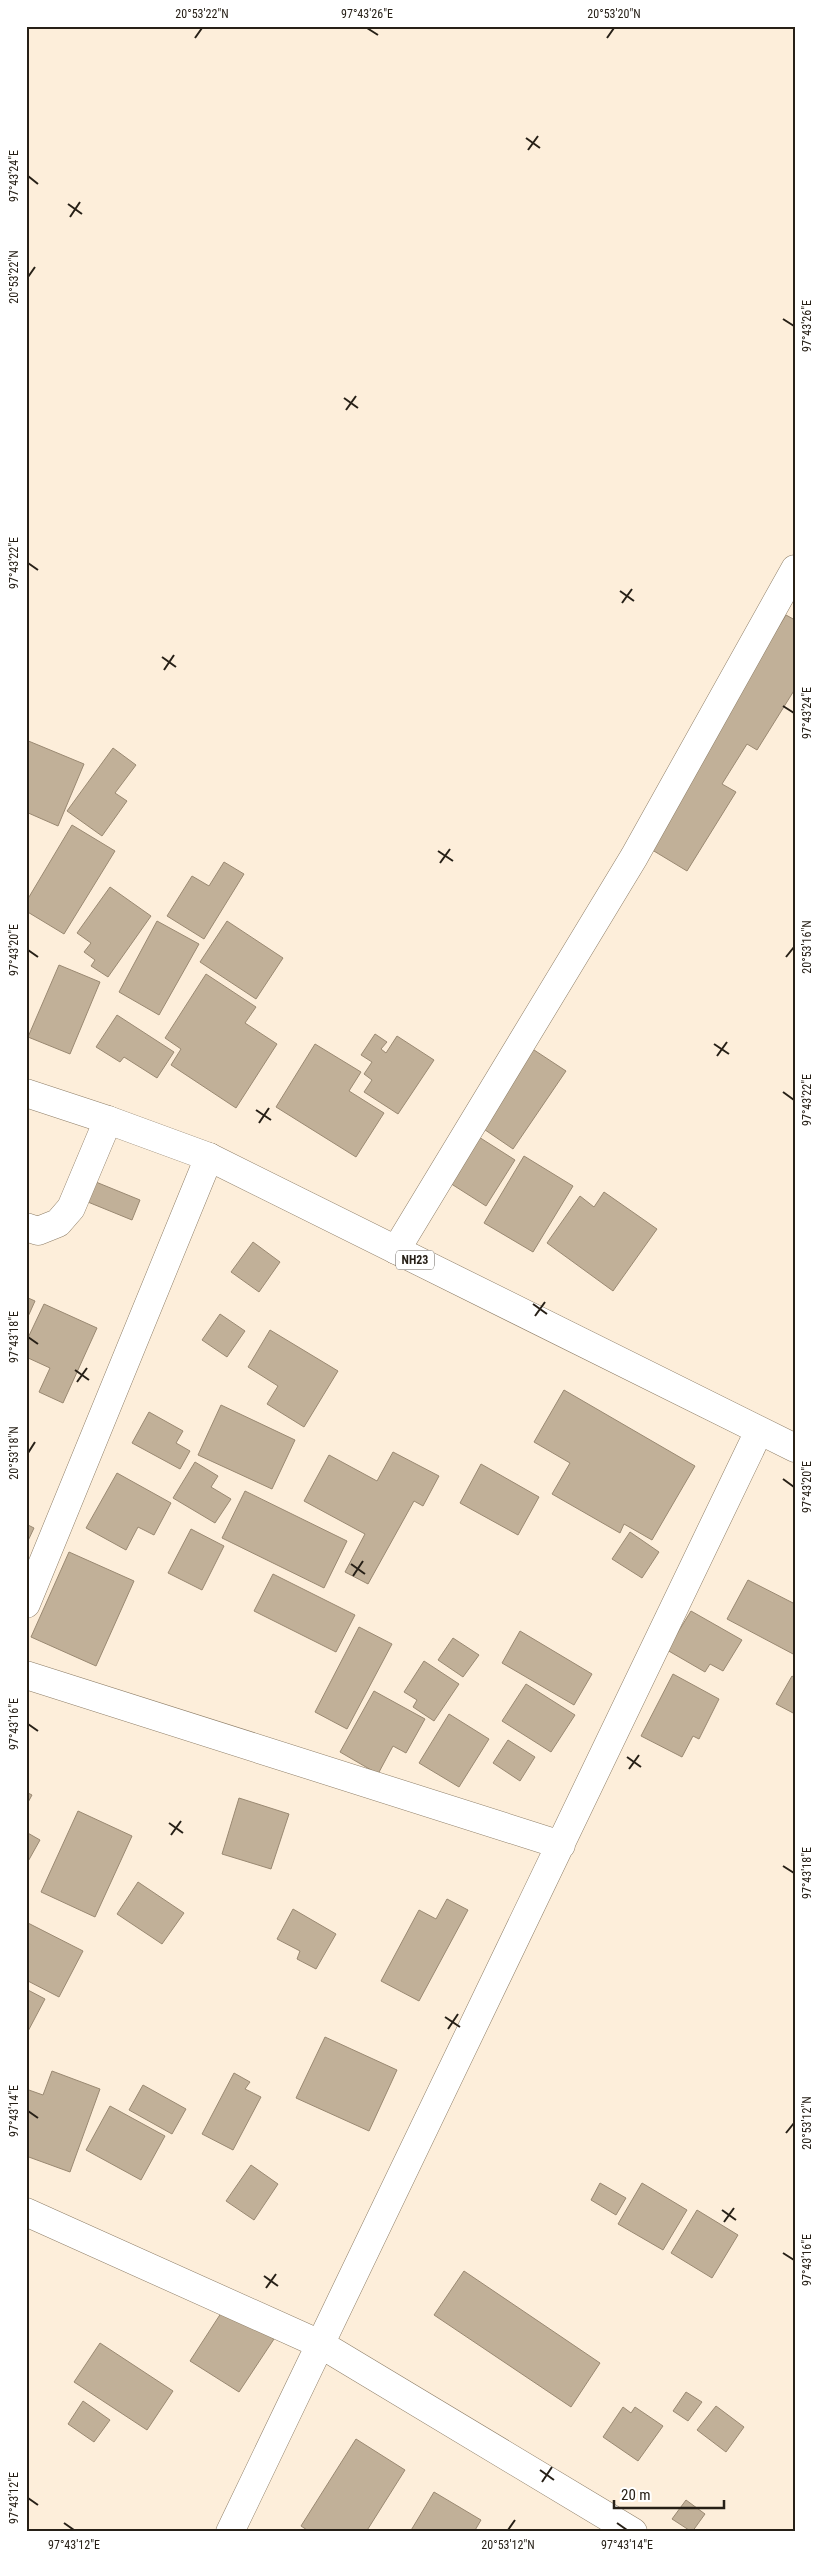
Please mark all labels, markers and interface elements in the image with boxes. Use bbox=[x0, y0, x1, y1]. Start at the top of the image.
text: 20°53'22"N bbox=[175, 7, 229, 21]
text: 97°43'26"E bbox=[341, 7, 393, 21]
text: 20°53'20"N bbox=[587, 7, 641, 21]
text: 97°43'24"E bbox=[7, 150, 21, 202]
text: 20°53'22"N bbox=[7, 250, 21, 304]
text: 97°43'26"E bbox=[800, 300, 814, 352]
text: 97°43'22"E bbox=[7, 537, 21, 589]
text: 97°43'24"E bbox=[800, 687, 814, 739]
text: 20°53'16"N bbox=[800, 920, 814, 974]
text: 97°43'20"E bbox=[7, 924, 21, 976]
text: 97°43'22"E bbox=[800, 1074, 814, 1126]
road number: NH23 bbox=[396, 1250, 434, 1270]
text: 97°43'18"E bbox=[7, 1311, 21, 1363]
text: 20°53'18"N bbox=[7, 1426, 21, 1480]
text: 97°43'20"E bbox=[800, 1461, 814, 1513]
text: 97°43'16"E bbox=[7, 1698, 21, 1750]
text: 97°43'18"E bbox=[800, 1847, 814, 1899]
text: 97°43'14"E bbox=[7, 2085, 21, 2137]
text: 20°53'12"N bbox=[800, 2096, 814, 2150]
text: 97°43'16"E bbox=[800, 2234, 814, 2286]
text: 97°43'12"E bbox=[7, 2472, 21, 2524]
scale bar bbox=[614, 2478, 724, 2510]
text: 20 m bbox=[621, 2486, 651, 2504]
text: 97°43'12"E bbox=[48, 2538, 100, 2552]
text: 20°53'12"N bbox=[481, 2538, 535, 2552]
text: 97°43'14"E bbox=[601, 2538, 653, 2552]

